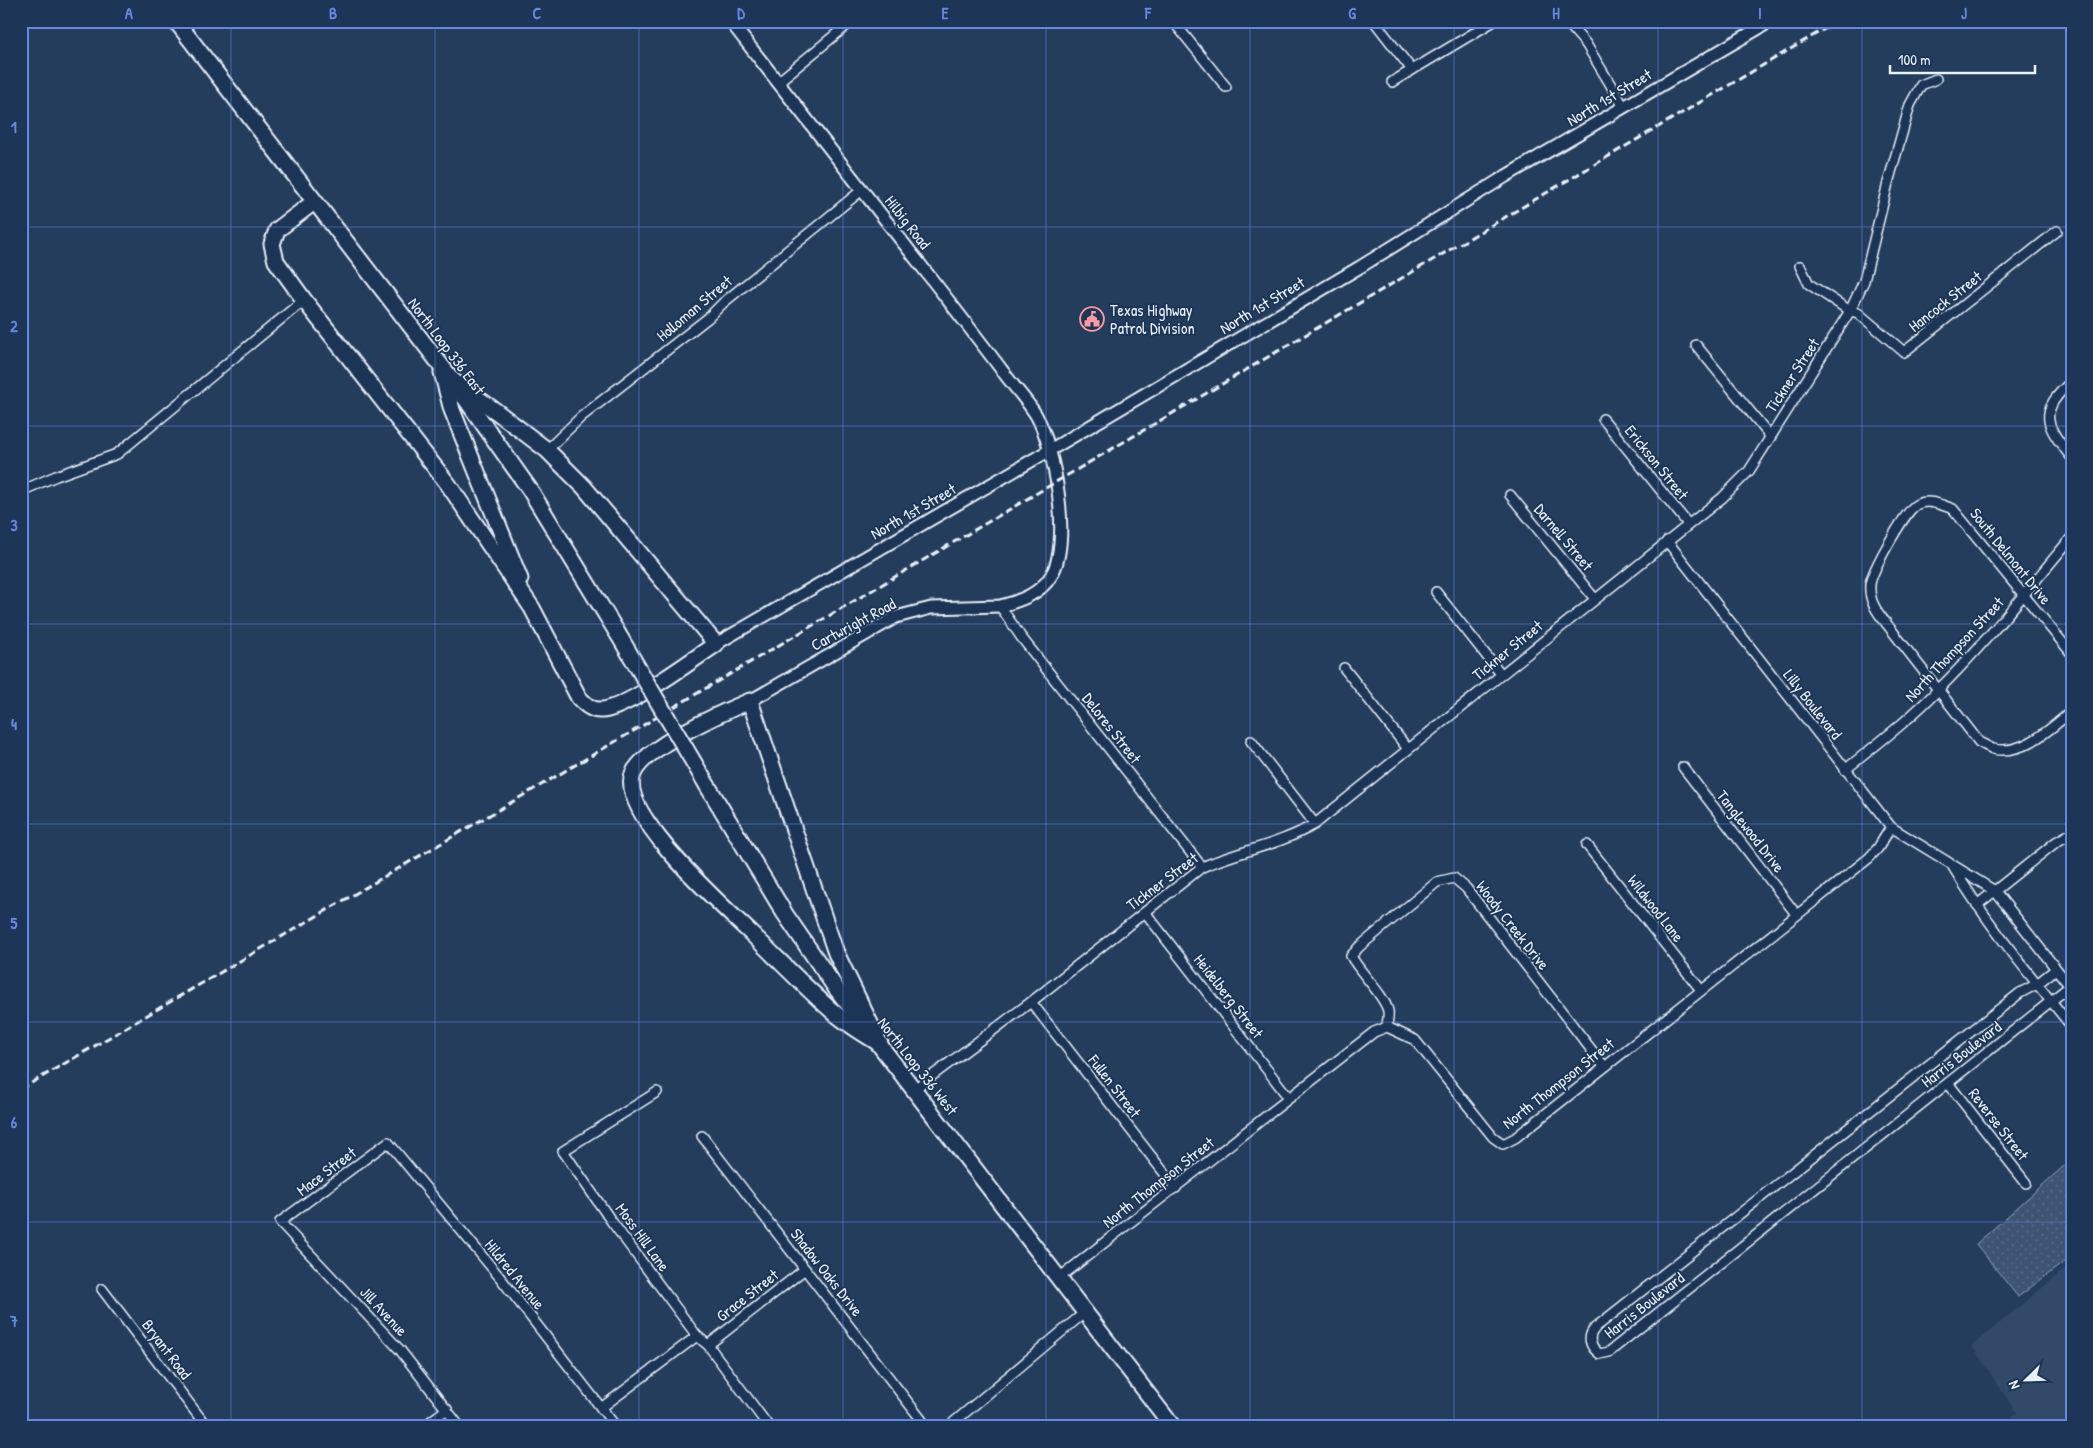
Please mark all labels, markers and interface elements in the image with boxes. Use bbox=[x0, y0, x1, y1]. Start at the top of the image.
text: A bbox=[125, 2, 133, 24]
text: B bbox=[329, 2, 337, 24]
text: C bbox=[533, 2, 542, 24]
text: D bbox=[737, 2, 745, 24]
text: E bbox=[941, 2, 949, 24]
text: F bbox=[1144, 2, 1152, 24]
text: G bbox=[1348, 2, 1356, 24]
text: H bbox=[1552, 2, 1560, 24]
text: I bbox=[1758, 2, 1762, 24]
text: J bbox=[1961, 2, 1967, 24]
scale bar bbox=[1890, 42, 2036, 74]
text: 100 m bbox=[1898, 49, 1931, 70]
street label: North 1st Street bbox=[1562, 63, 1656, 131]
text: 1 bbox=[11, 116, 17, 138]
street label: Hilbig Road bbox=[880, 191, 936, 253]
street label: Hancock Street bbox=[1904, 265, 1987, 337]
street label: Holloman Street bbox=[651, 269, 737, 346]
street label: North 1st Street bbox=[1215, 271, 1309, 339]
street label: North Loop 336 East bbox=[403, 293, 491, 399]
place label: Texas Highway Patrol Division bbox=[1110, 299, 1195, 339]
public building icon: Texas Highway Patrol Division bbox=[1079, 306, 1105, 332]
text: 2 bbox=[10, 315, 18, 337]
street label: Tickner Street bbox=[1760, 333, 1825, 416]
street label: Erickson Street bbox=[1620, 420, 1694, 504]
street label: North 1st Street bbox=[866, 477, 960, 544]
street label: Darnell Street bbox=[1529, 499, 1599, 576]
street label: South Delmont Drive bbox=[1965, 503, 2057, 609]
text: 3 bbox=[10, 514, 18, 536]
street label: North Thompson Street bbox=[1900, 591, 2009, 706]
street label: Cartwright Road bbox=[807, 592, 899, 656]
street label: Tickner Street bbox=[1467, 615, 1547, 685]
street label: Lilly Boulevard bbox=[1779, 664, 1847, 744]
street label: Delores Street bbox=[1077, 688, 1147, 768]
text: 4 bbox=[11, 713, 17, 735]
street label: Tanglewood Drive bbox=[1712, 785, 1791, 877]
street label: Tickner Street bbox=[1122, 846, 1203, 915]
street label: Wildwood Lane bbox=[1623, 870, 1690, 947]
street label: Woody Creek Drive bbox=[1471, 876, 1555, 975]
text: 5 bbox=[11, 912, 18, 934]
street label: Heidelberg Street bbox=[1189, 949, 1269, 1043]
street label: North Loop 336 West bbox=[873, 1012, 964, 1120]
street label: Harris Boulevard bbox=[1916, 1016, 2006, 1092]
street label: North Thompson Street bbox=[1498, 1032, 1619, 1134]
street label: Fullen Street bbox=[1083, 1049, 1147, 1122]
street label: Reverse Street bbox=[1964, 1083, 2034, 1165]
text: 6 bbox=[11, 1111, 18, 1133]
street label: North Thompson Street bbox=[1098, 1131, 1219, 1233]
street label: Mace Street bbox=[292, 1141, 361, 1201]
street label: Moss Hill Lane bbox=[611, 1198, 676, 1276]
street label: Shadow Oaks Drive bbox=[786, 1224, 869, 1321]
street label: Hildred Avenue bbox=[480, 1234, 551, 1314]
street label: Grace Street bbox=[711, 1263, 783, 1326]
street label: Harris Boulevard bbox=[1599, 1267, 1689, 1343]
street label: Jill Avenue bbox=[355, 1281, 413, 1341]
text: 7 bbox=[9, 1310, 18, 1332]
street label: Bryant Road bbox=[137, 1314, 197, 1384]
north arrow bbox=[2000, 1356, 2050, 1406]
text: N bbox=[2003, 1378, 2024, 1392]

